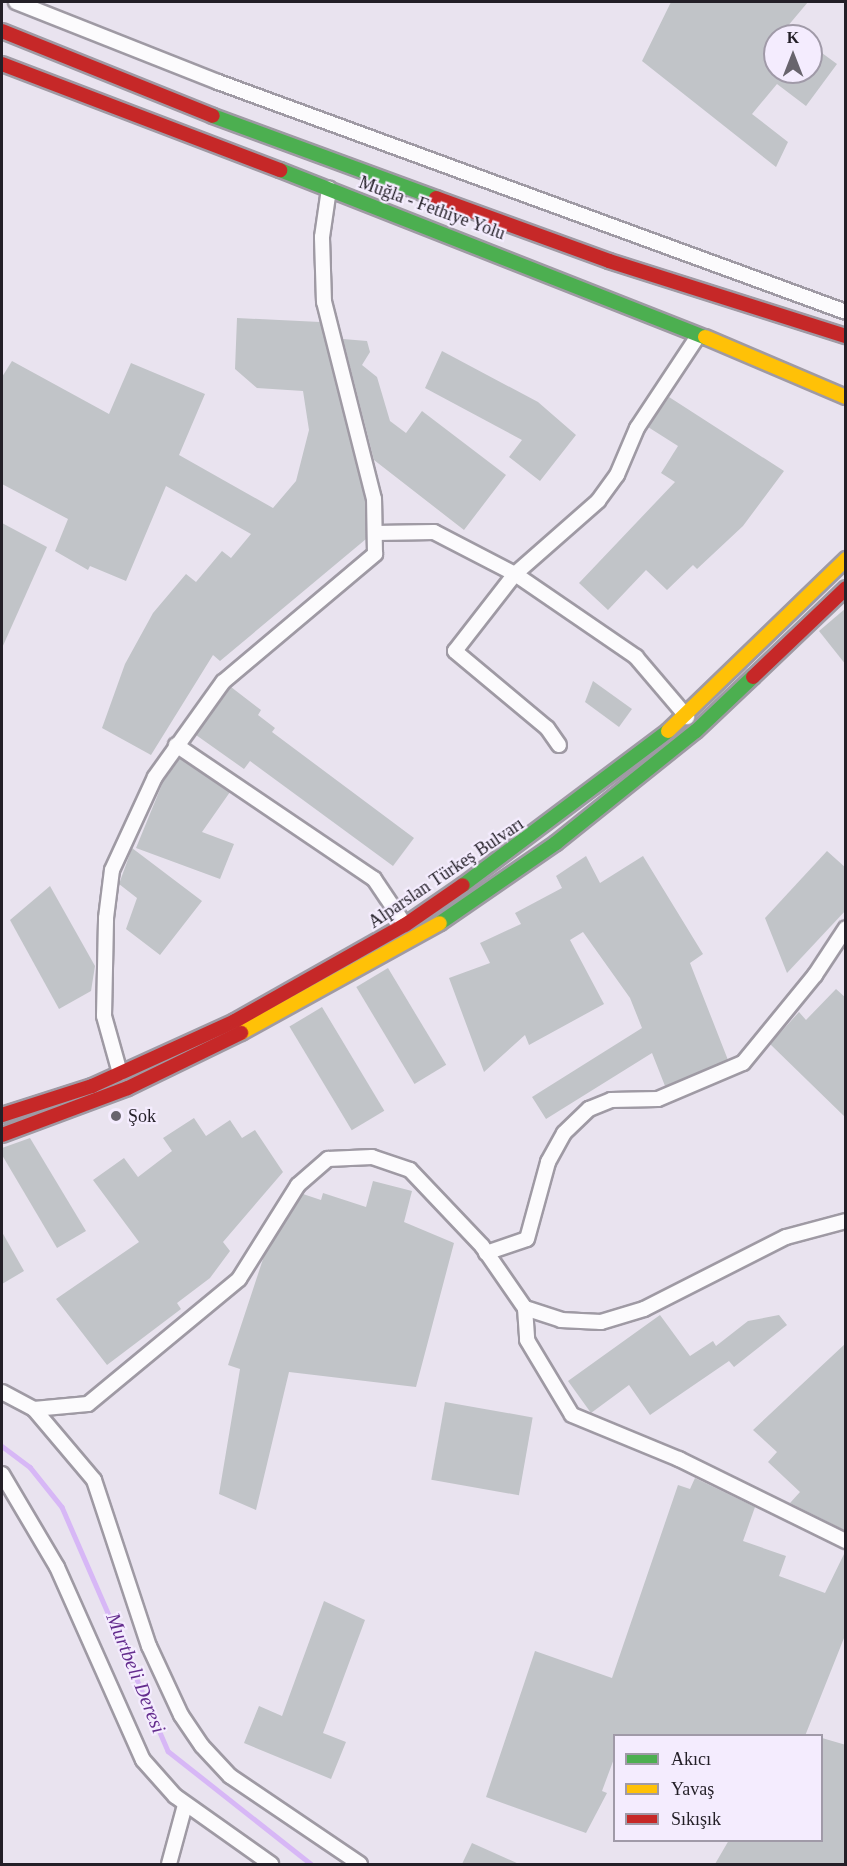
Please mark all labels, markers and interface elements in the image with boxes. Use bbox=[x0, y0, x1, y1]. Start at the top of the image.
north arrow bbox=[763, 24, 823, 84]
text: K bbox=[787, 29, 799, 46]
street label: Muğla - Fethiye Yolu bbox=[356, 171, 508, 245]
street label: Alparslan Türkeş Bulvarı bbox=[364, 813, 528, 933]
place label: Şok bbox=[128, 1105, 156, 1127]
marker: Şok bbox=[109, 1109, 123, 1123]
water label: Murtbeli Deresi bbox=[101, 1609, 171, 1737]
legend bbox=[613, 1734, 823, 1842]
text: Akıcı bbox=[671, 1749, 711, 1769]
text: Yavaş bbox=[671, 1779, 714, 1799]
text: Sıkışık bbox=[671, 1809, 721, 1829]

